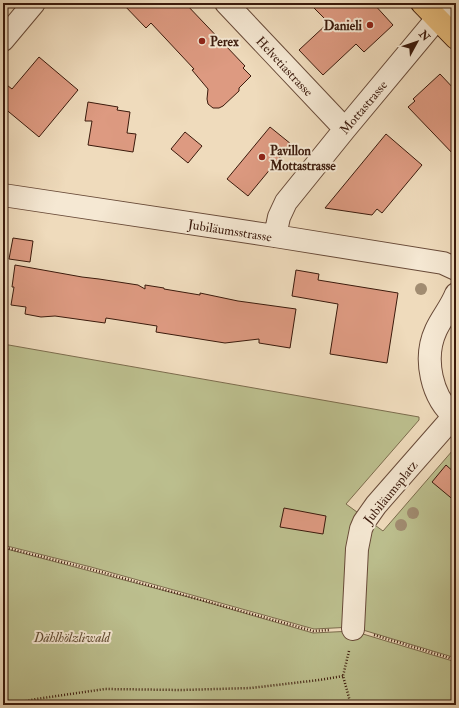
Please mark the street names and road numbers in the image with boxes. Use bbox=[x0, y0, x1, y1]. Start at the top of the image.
street label: Helvetiastrasse bbox=[252, 33, 317, 100]
street label: Mottastrasse bbox=[337, 77, 391, 138]
street label: Jubiläumsstrasse bbox=[186, 216, 273, 246]
street label: Jubiläumsplatz bbox=[360, 457, 422, 529]

